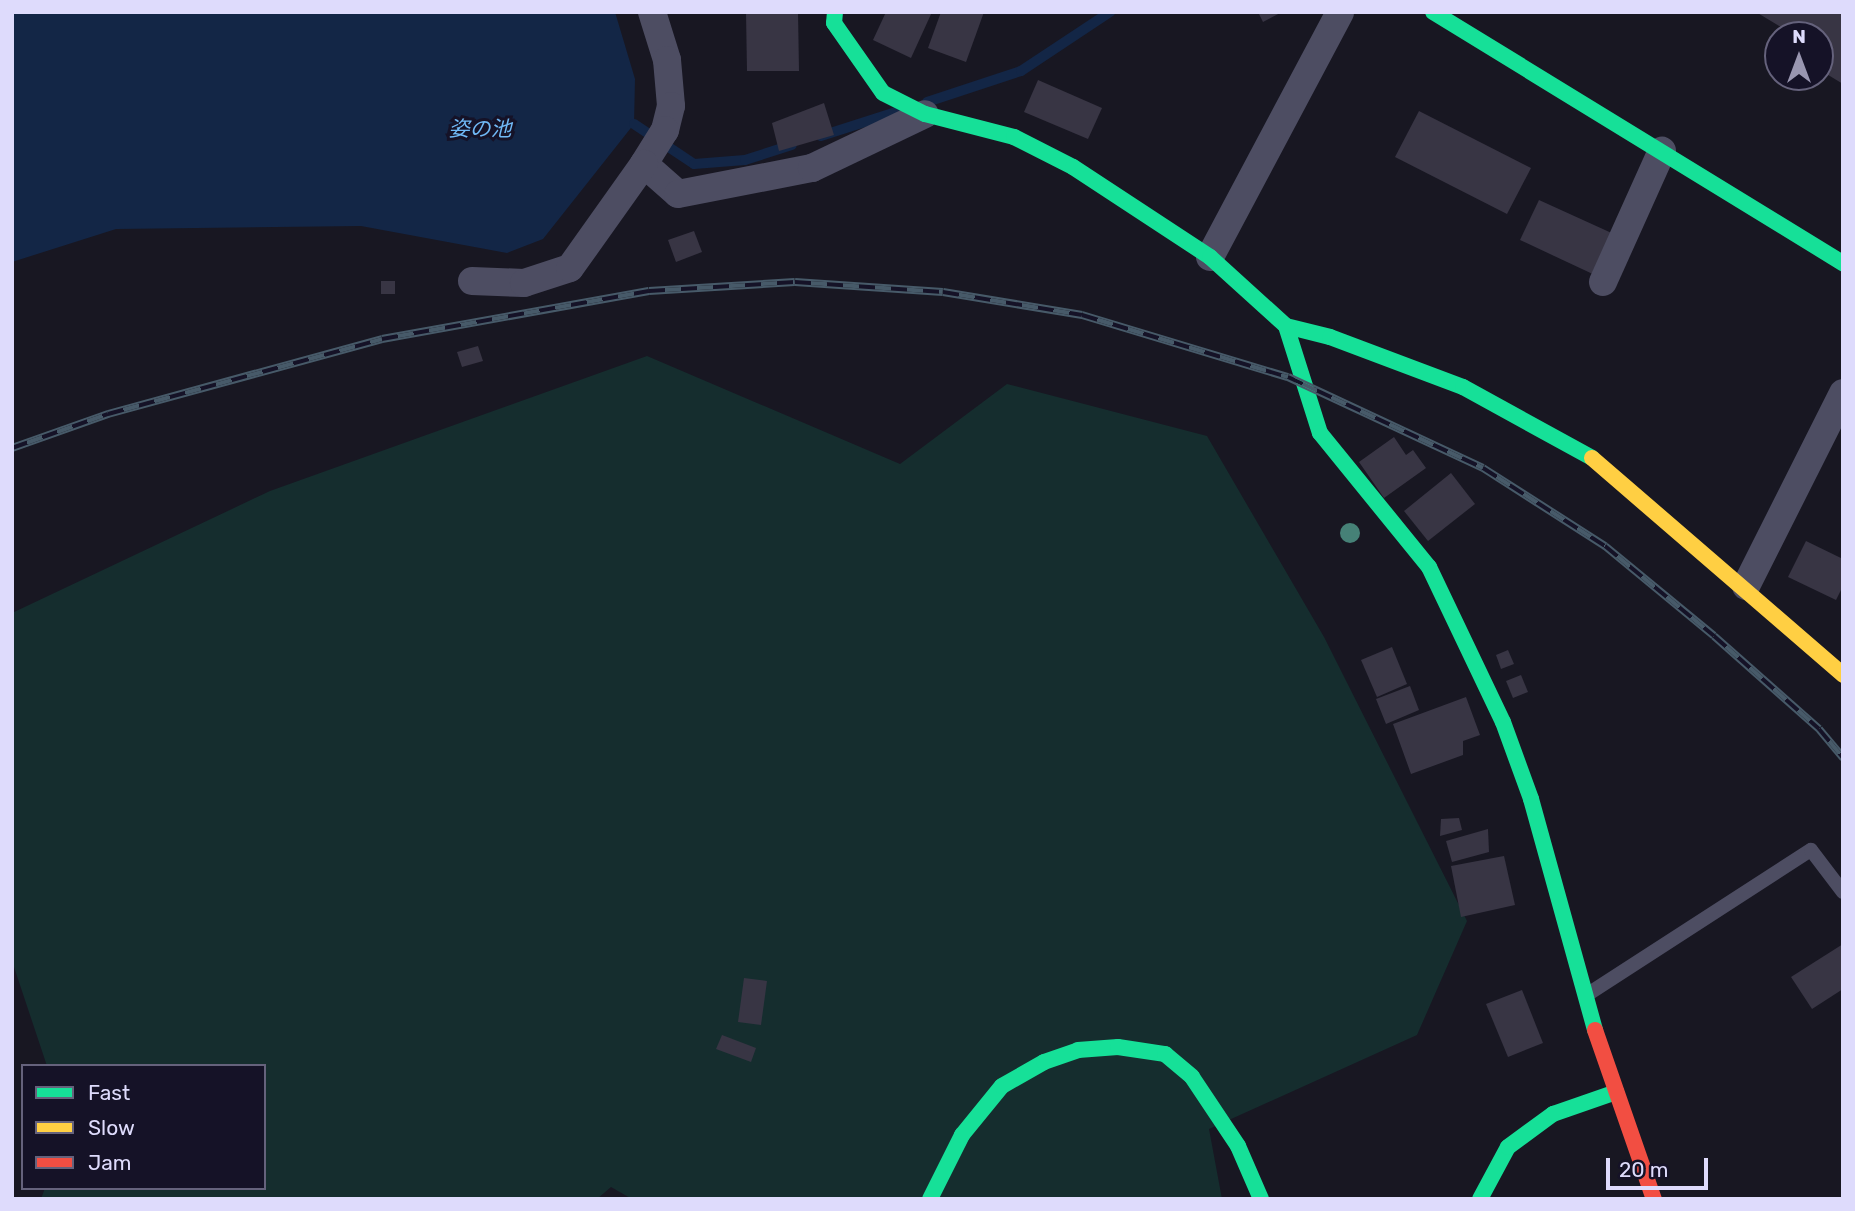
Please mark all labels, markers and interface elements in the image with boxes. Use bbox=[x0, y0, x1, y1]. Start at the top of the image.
north arrow bbox=[1764, 21, 1834, 91]
text: N bbox=[1792, 25, 1806, 48]
water label: 姿の池 bbox=[449, 116, 511, 142]
legend bbox=[21, 1064, 266, 1190]
text: Fast bbox=[88, 1080, 130, 1105]
text: Slow bbox=[88, 1115, 135, 1140]
scale bar bbox=[1610, 1144, 1712, 1188]
text: Jam bbox=[88, 1150, 132, 1175]
text: 20 m bbox=[1619, 1157, 1668, 1182]

